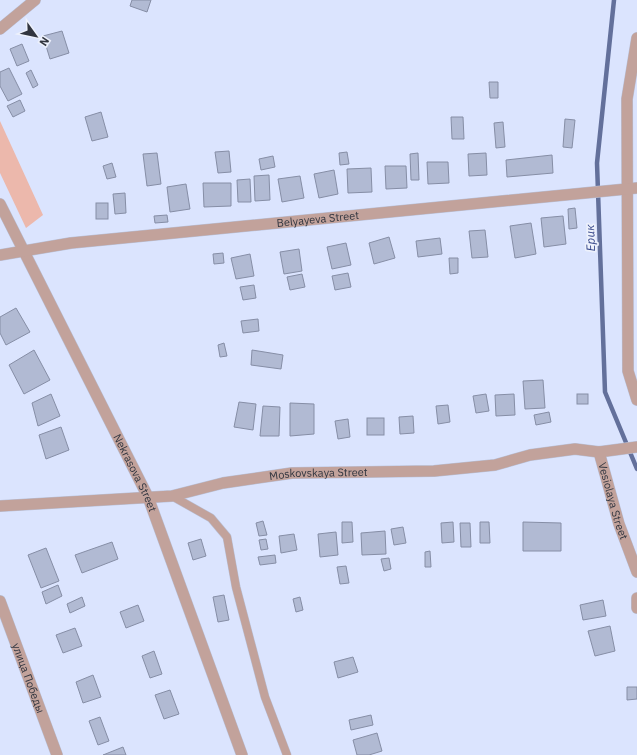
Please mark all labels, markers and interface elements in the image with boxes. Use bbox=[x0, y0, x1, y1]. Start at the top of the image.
north arrow bbox=[16, 16, 56, 56]
text: N bbox=[36, 34, 52, 49]
street label: Belyayeva Street bbox=[276, 208, 360, 230]
water label: Ерик bbox=[582, 224, 598, 252]
street label: Nekrasova Street bbox=[110, 432, 160, 514]
street label: Vesiolaya Street bbox=[595, 461, 631, 542]
street label: Moskovskaya Street bbox=[268, 465, 368, 483]
street label: улица Победы bbox=[9, 641, 48, 715]

